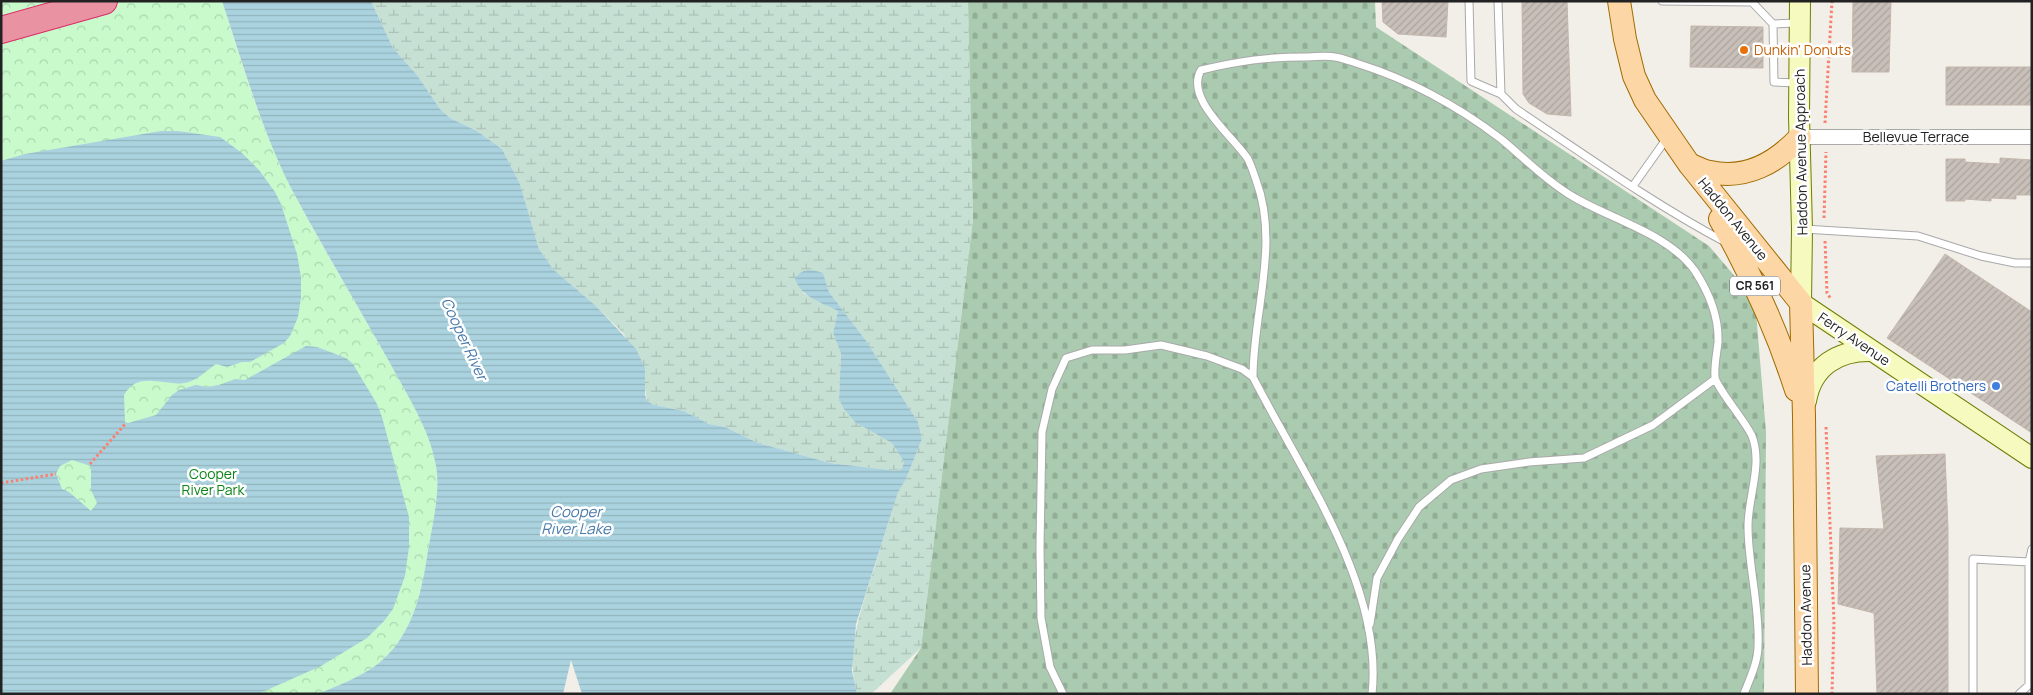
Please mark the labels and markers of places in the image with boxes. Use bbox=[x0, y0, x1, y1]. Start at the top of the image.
place label: Dunkin' Donuts bbox=[1754, 40, 1851, 59]
marker: Dunkin' Donuts bbox=[1738, 44, 1750, 56]
place label: Catelli Brothers bbox=[1886, 376, 1986, 395]
marker: Catelli Brothers bbox=[1990, 380, 2002, 392]

